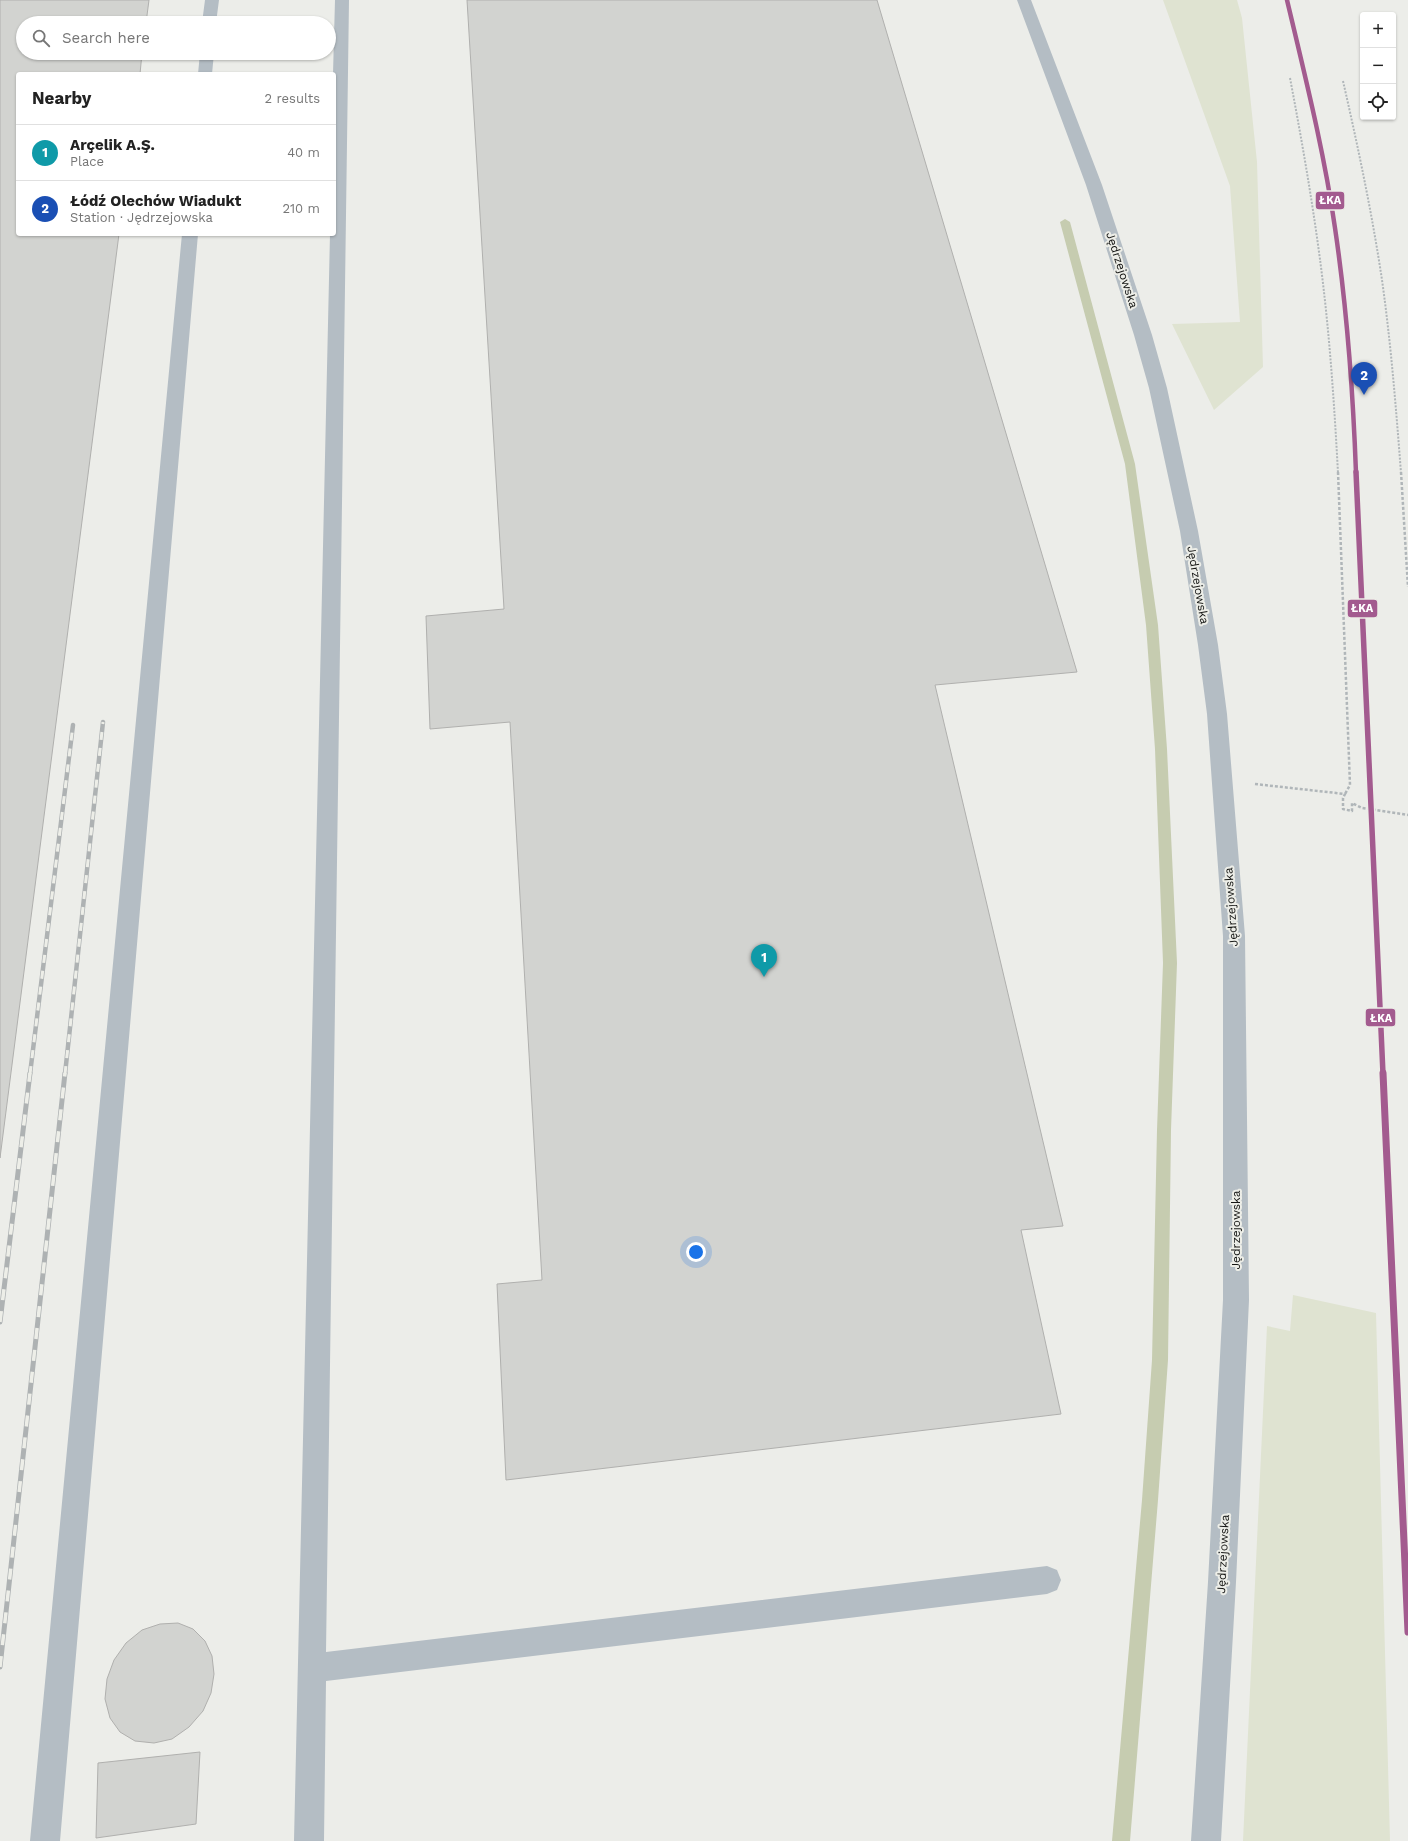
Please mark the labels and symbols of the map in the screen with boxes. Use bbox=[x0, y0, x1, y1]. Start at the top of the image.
line badge: ŁKA bbox=[1315, 191, 1345, 210]
text: ŁKA bbox=[1319, 194, 1342, 207]
street label: Jędrzejowska bbox=[1103, 230, 1141, 310]
pin: 2 bbox=[1351, 362, 1377, 395]
street label: Jędrzejowska bbox=[1184, 545, 1212, 625]
line badge: ŁKA bbox=[1347, 599, 1378, 618]
text: ŁKA bbox=[1351, 602, 1374, 615]
street label: Jędrzejowska bbox=[1221, 867, 1241, 947]
pin: 1 bbox=[751, 944, 777, 977]
line badge: ŁKA bbox=[1365, 1008, 1396, 1027]
text: ŁKA bbox=[1370, 1012, 1393, 1025]
street label: Jędrzejowska bbox=[1229, 1190, 1243, 1270]
your location bbox=[686, 1242, 706, 1262]
street label: Jędrzejowska bbox=[1214, 1514, 1232, 1594]

